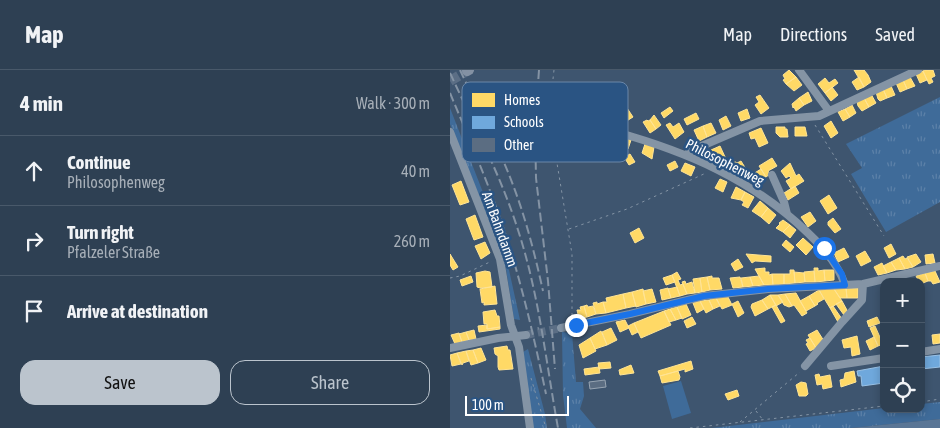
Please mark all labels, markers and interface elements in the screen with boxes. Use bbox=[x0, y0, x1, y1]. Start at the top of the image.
text: Map bbox=[25, 21, 64, 48]
text: Map bbox=[723, 24, 752, 45]
text: Directions bbox=[780, 24, 847, 45]
text: Saved bbox=[875, 24, 915, 45]
legend bbox=[462, 82, 628, 162]
text: 4 min bbox=[20, 91, 63, 115]
text: Homes bbox=[504, 92, 540, 108]
text: Walk · 300 m bbox=[356, 94, 430, 112]
text: Schools bbox=[504, 114, 544, 130]
street label: Philosophenweg bbox=[683, 135, 767, 189]
text: Other bbox=[504, 137, 534, 153]
text: Continue bbox=[67, 151, 131, 173]
icon: ahead bbox=[20, 157, 48, 185]
text: 40 m bbox=[401, 162, 430, 180]
text: Philosophenweg bbox=[67, 173, 165, 191]
street label: Am Bahndamm bbox=[479, 189, 521, 269]
text: Turn right bbox=[67, 221, 134, 243]
icon: right bbox=[20, 227, 48, 255]
text: 260 m bbox=[394, 232, 430, 250]
route start bbox=[813, 237, 836, 260]
text: Pfalzeler Straße bbox=[67, 243, 160, 261]
map controls bbox=[880, 278, 925, 413]
button: + bbox=[880, 278, 925, 323]
icon: arrive bbox=[20, 297, 48, 325]
text: Arrive at destination bbox=[67, 300, 208, 322]
route end bbox=[565, 314, 588, 337]
button: − bbox=[880, 323, 925, 368]
button: Save bbox=[20, 360, 220, 405]
button: Share bbox=[230, 360, 430, 405]
button: locate bbox=[880, 368, 925, 413]
scale bar bbox=[465, 393, 569, 416]
text: 100 m bbox=[472, 397, 504, 413]

